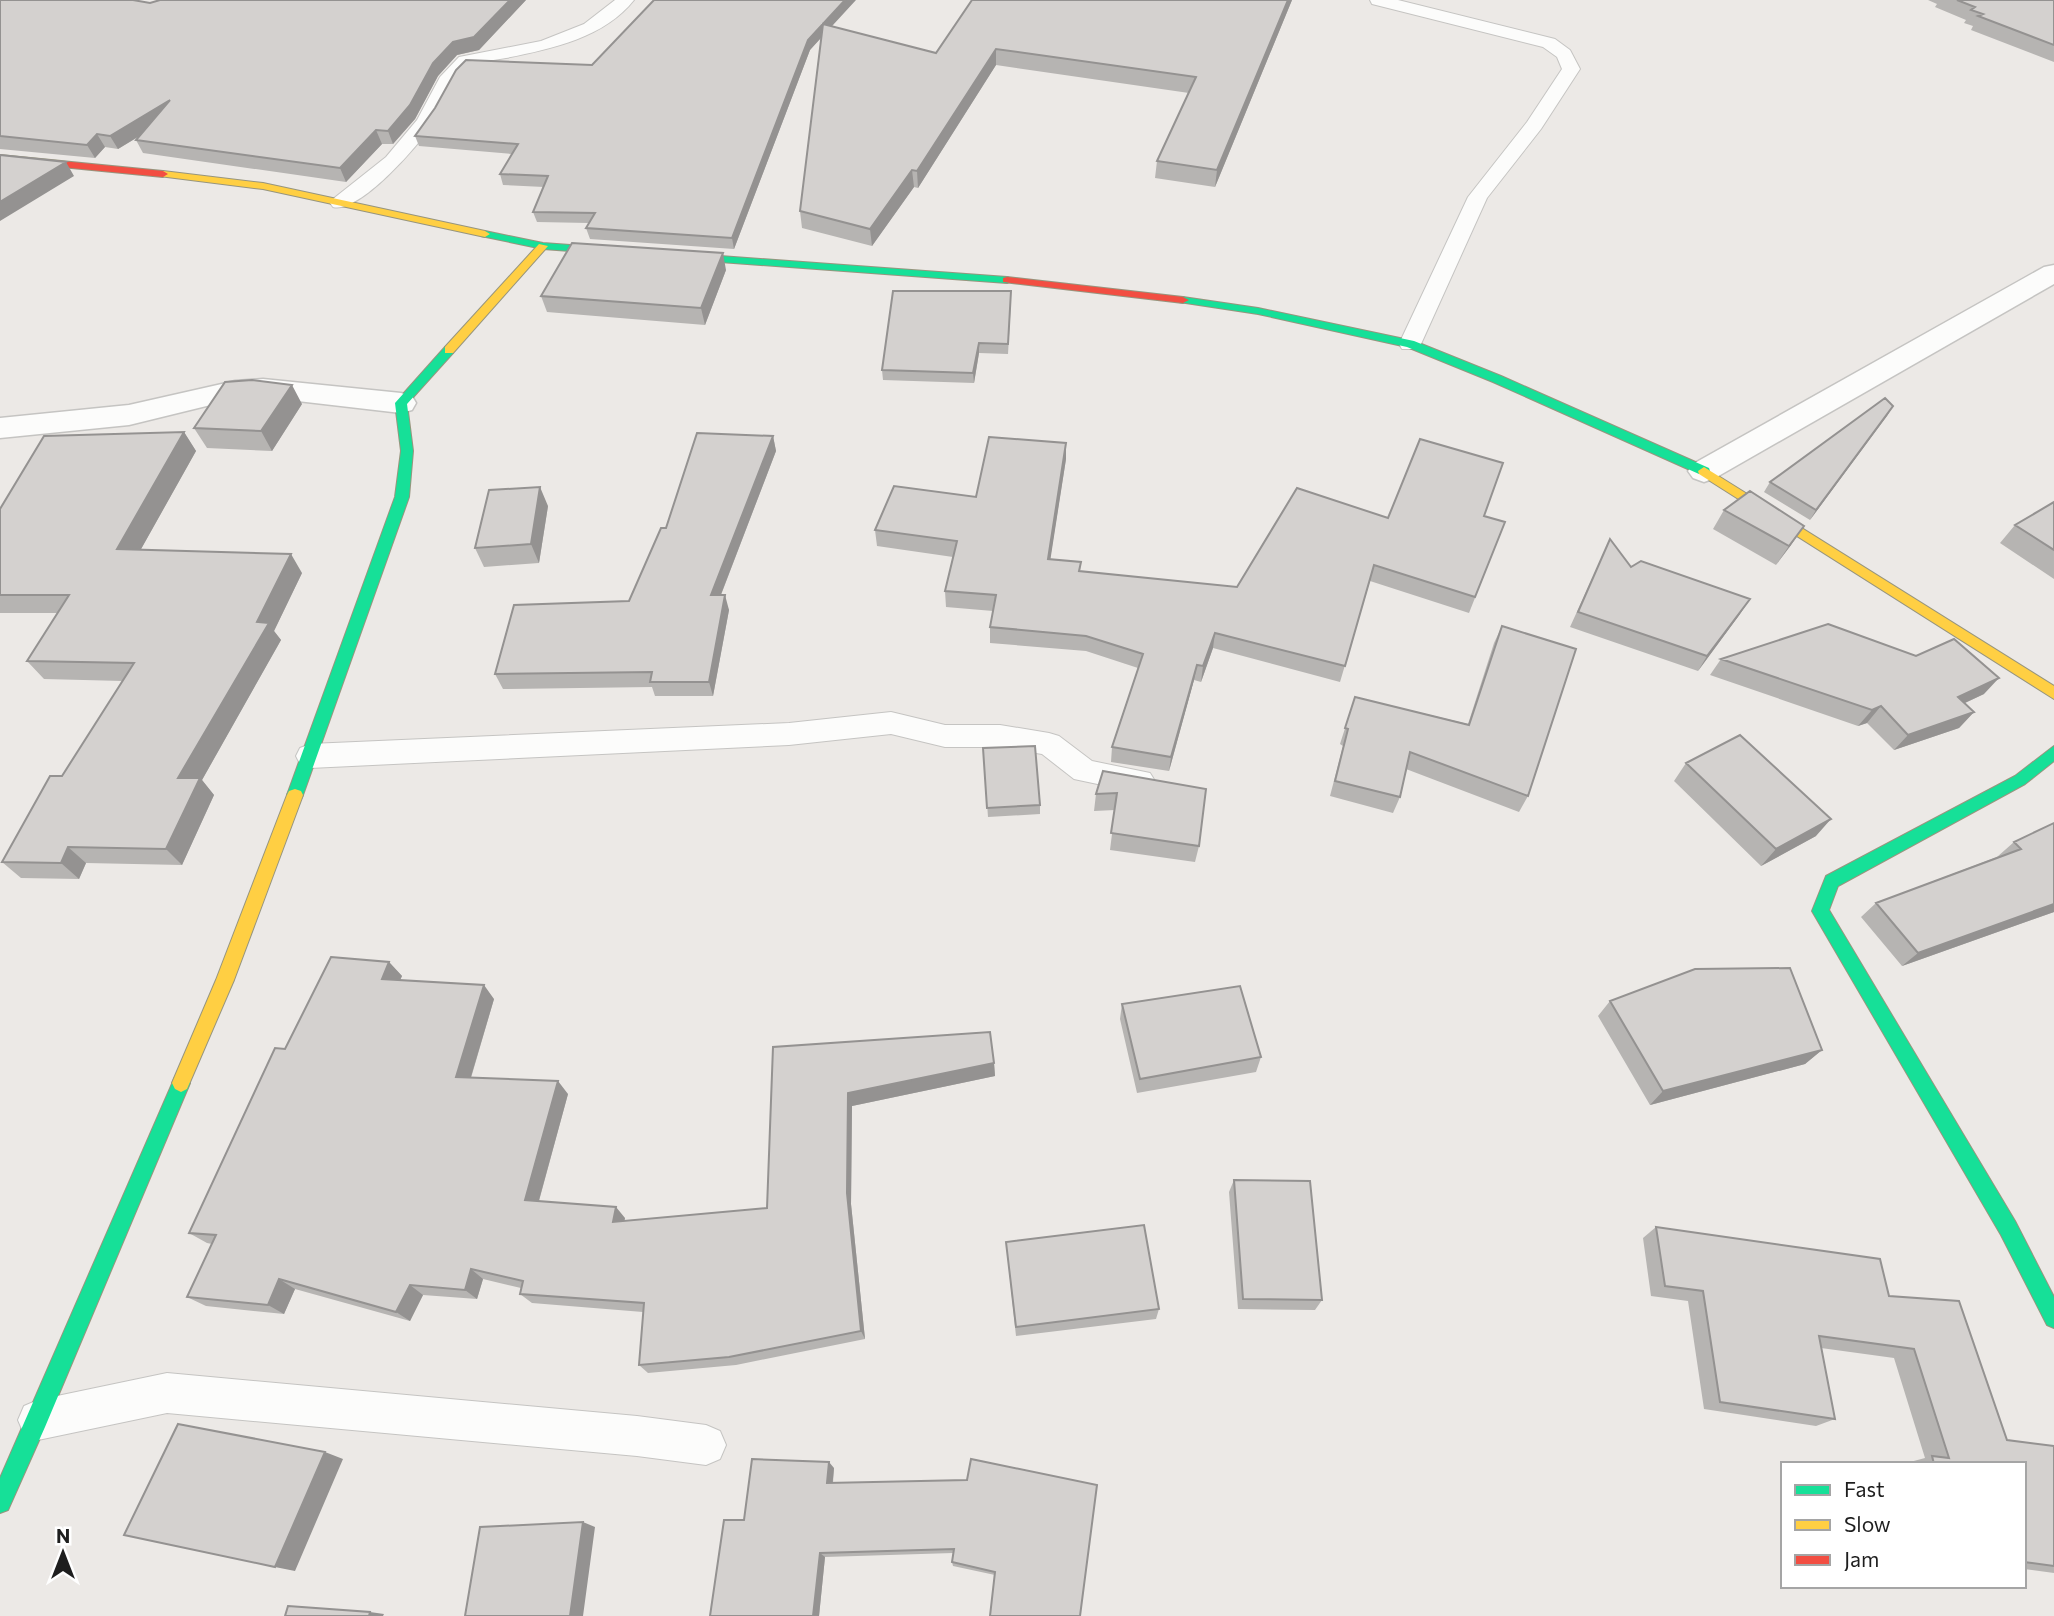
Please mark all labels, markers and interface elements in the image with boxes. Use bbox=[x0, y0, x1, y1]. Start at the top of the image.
legend bbox=[1781, 1462, 2026, 1588]
text: Fast bbox=[1844, 1476, 1885, 1501]
text: Slow bbox=[1844, 1511, 1891, 1536]
north arrow bbox=[28, 1518, 98, 1588]
text: N bbox=[56, 1524, 70, 1547]
text: Jam bbox=[1844, 1546, 1879, 1571]

